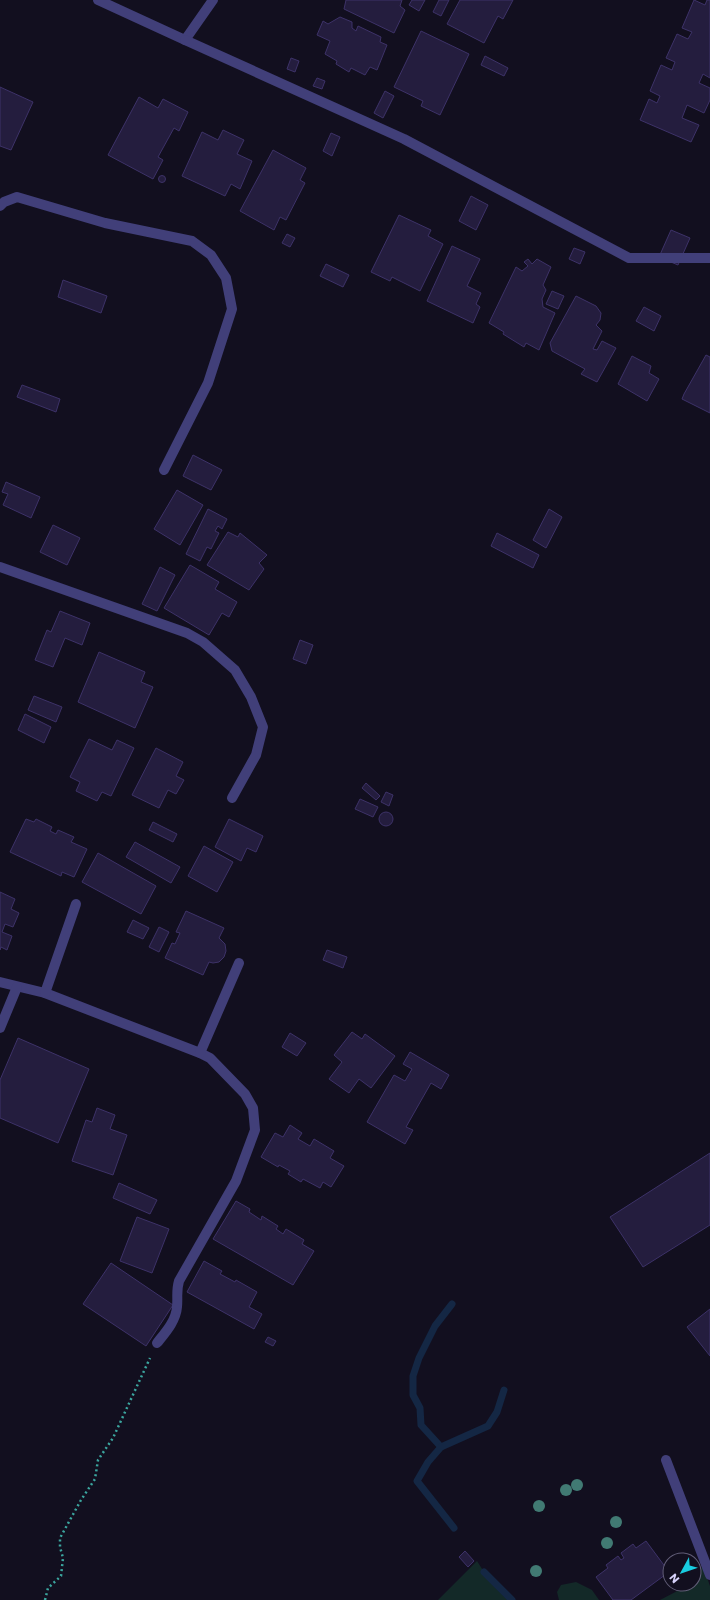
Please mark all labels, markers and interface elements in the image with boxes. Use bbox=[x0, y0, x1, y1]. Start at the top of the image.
north arrow bbox=[662, 1552, 702, 1592]
text: N bbox=[666, 1570, 683, 1587]

